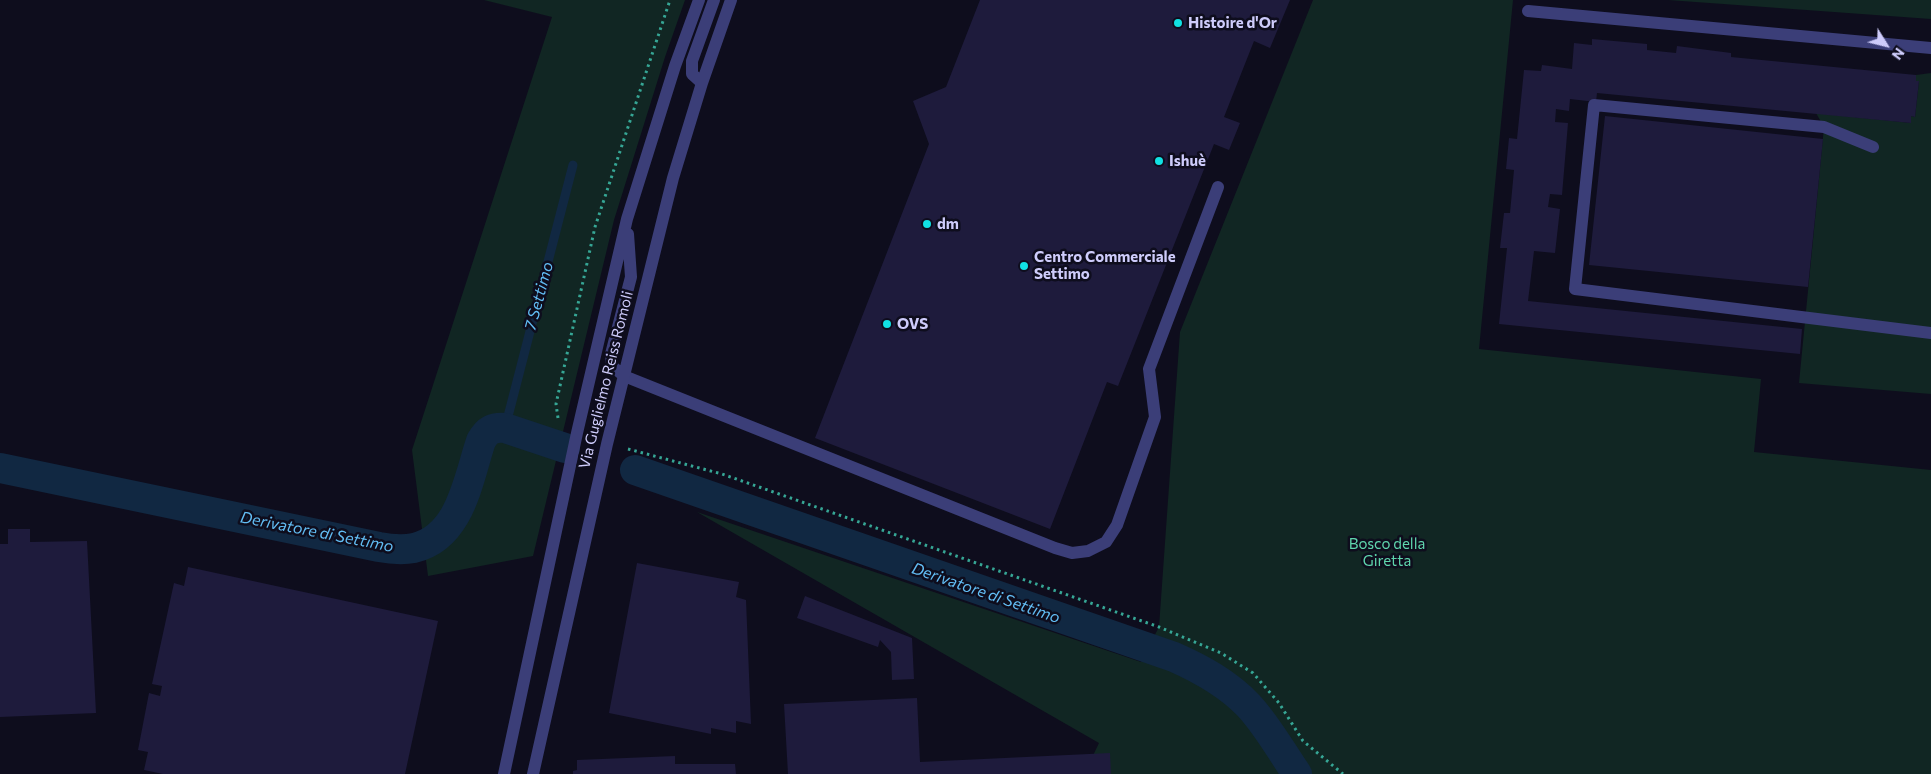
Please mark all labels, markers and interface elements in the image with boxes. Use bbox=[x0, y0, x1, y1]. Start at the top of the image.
place label: Histoire d'Or bbox=[1188, 14, 1277, 32]
marker: Histoire d'Or bbox=[1172, 17, 1184, 29]
north arrow bbox=[1861, 20, 1911, 70]
text: N bbox=[1889, 45, 1909, 63]
place label: Ishuè bbox=[1169, 152, 1206, 170]
marker: Ishuè bbox=[1153, 155, 1165, 167]
place label: dm bbox=[937, 215, 959, 233]
marker: dm bbox=[921, 218, 933, 230]
place label: Centro Commerciale Settimo bbox=[1034, 248, 1176, 283]
water label: 7 Settimo bbox=[521, 260, 557, 332]
marker: Centro Commerciale Settimo bbox=[1018, 260, 1030, 272]
street label: Via Guglielmo Reiss Romoli bbox=[575, 289, 637, 471]
place label: OVS bbox=[897, 315, 928, 333]
marker: OVS bbox=[881, 318, 893, 330]
water label: Derivatore di Settimo bbox=[239, 508, 395, 556]
park label: Bosco della Giretta bbox=[1349, 535, 1425, 570]
water label: Derivatore di Settimo bbox=[909, 559, 1063, 627]

